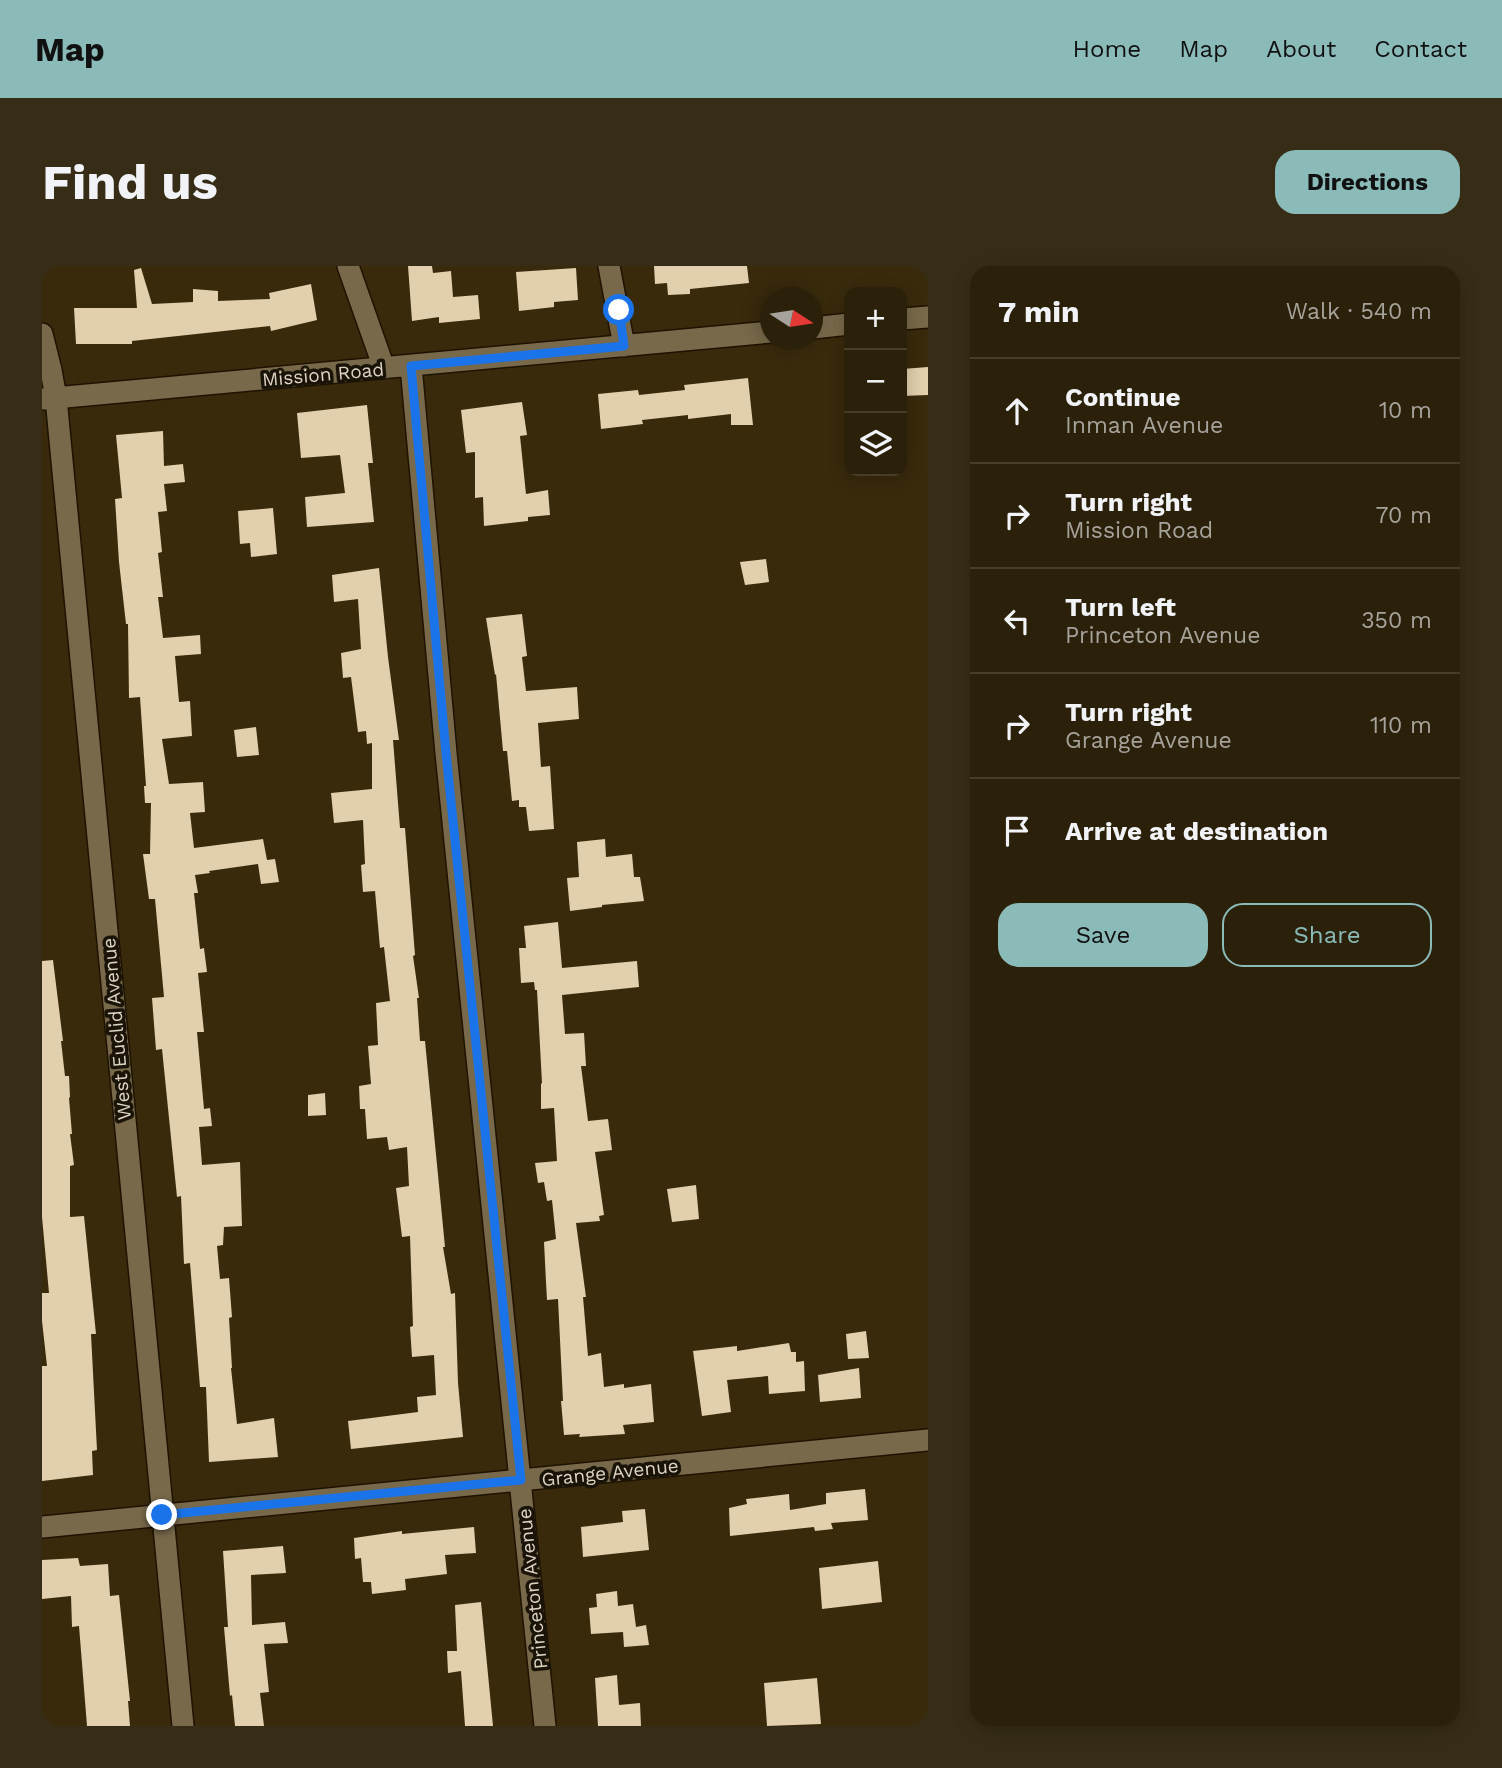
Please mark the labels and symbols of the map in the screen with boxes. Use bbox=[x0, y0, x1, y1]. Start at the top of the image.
north arrow bbox=[760, 287, 823, 350]
route start bbox=[603, 294, 634, 325]
street label: Mission Road bbox=[261, 358, 385, 391]
street label: West Euclid Avenue bbox=[97, 937, 136, 1121]
street label: Grange Avenue bbox=[540, 1454, 680, 1491]
route end bbox=[146, 1499, 177, 1530]
street label: Princeton Avenue bbox=[513, 1507, 552, 1670]

